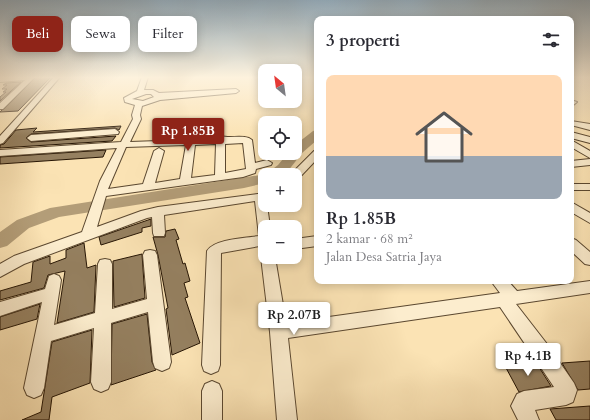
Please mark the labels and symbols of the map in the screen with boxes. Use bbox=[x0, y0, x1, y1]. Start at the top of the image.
north arrow bbox=[258, 64, 302, 108]
pin: Rp 1.85B bbox=[147, 118, 229, 152]
pin: Rp 2.07B bbox=[253, 302, 335, 336]
pin: Rp 4.1B bbox=[491, 343, 565, 377]

